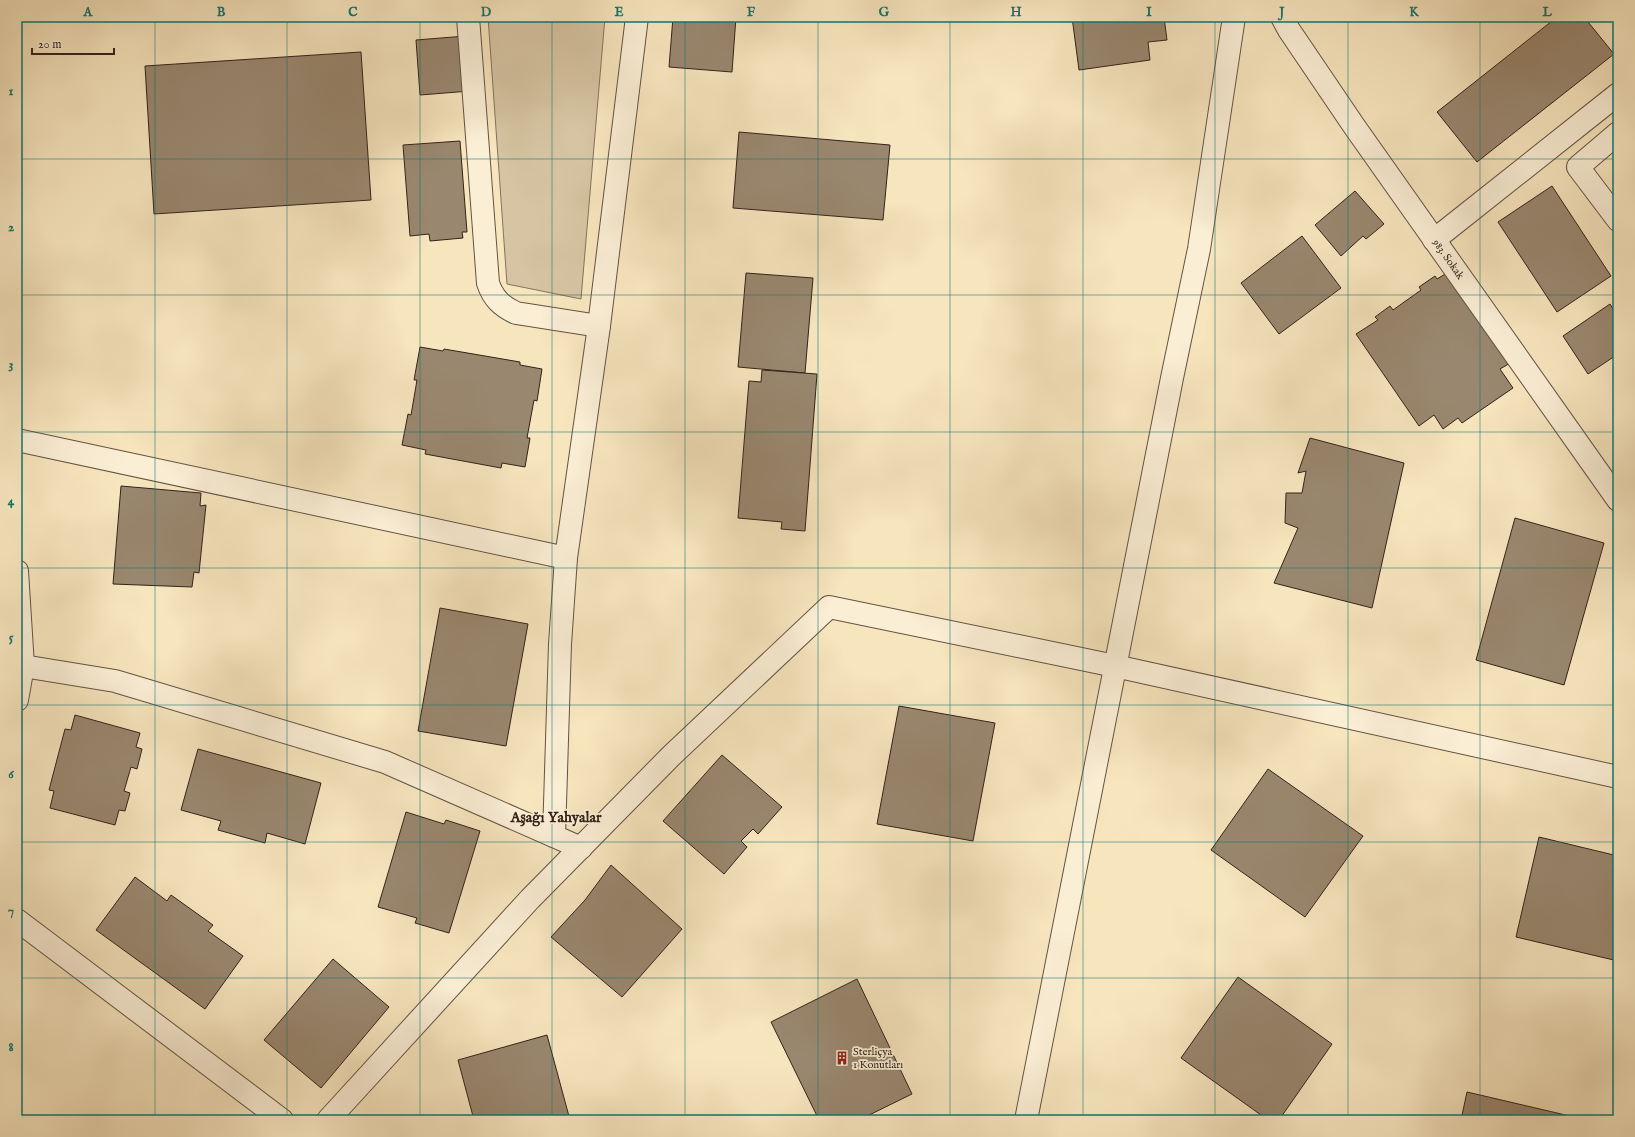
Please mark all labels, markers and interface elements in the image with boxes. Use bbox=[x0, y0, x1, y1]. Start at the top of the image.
text: A bbox=[83, 4, 94, 21]
text: B bbox=[217, 4, 226, 21]
text: C bbox=[348, 4, 358, 21]
text: D bbox=[481, 4, 492, 21]
text: E bbox=[614, 4, 624, 21]
text: F bbox=[747, 4, 756, 21]
text: G bbox=[879, 4, 890, 21]
text: H bbox=[1010, 4, 1022, 21]
text: I bbox=[1146, 4, 1152, 21]
text: J bbox=[1277, 4, 1285, 21]
text: K bbox=[1409, 4, 1419, 21]
text: L bbox=[1541, 4, 1552, 21]
scale bar bbox=[32, 30, 114, 56]
text: 20 m bbox=[38, 37, 61, 52]
text: 1 bbox=[9, 83, 14, 100]
text: 2 bbox=[8, 219, 14, 236]
street label: 983. Sokak bbox=[1429, 236, 1467, 282]
text: 3 bbox=[9, 356, 14, 373]
text: 4 bbox=[8, 493, 15, 510]
text: 5 bbox=[9, 629, 14, 646]
text: 6 bbox=[8, 766, 14, 783]
district label: Aşağı Yahyalar bbox=[509, 808, 602, 827]
text: 7 bbox=[8, 903, 14, 920]
text: 8 bbox=[8, 1039, 14, 1056]
place label: Sterliçya 1 Konutları bbox=[853, 1045, 903, 1072]
building icon: Sterliçya 1 Konutları bbox=[834, 1050, 850, 1066]

